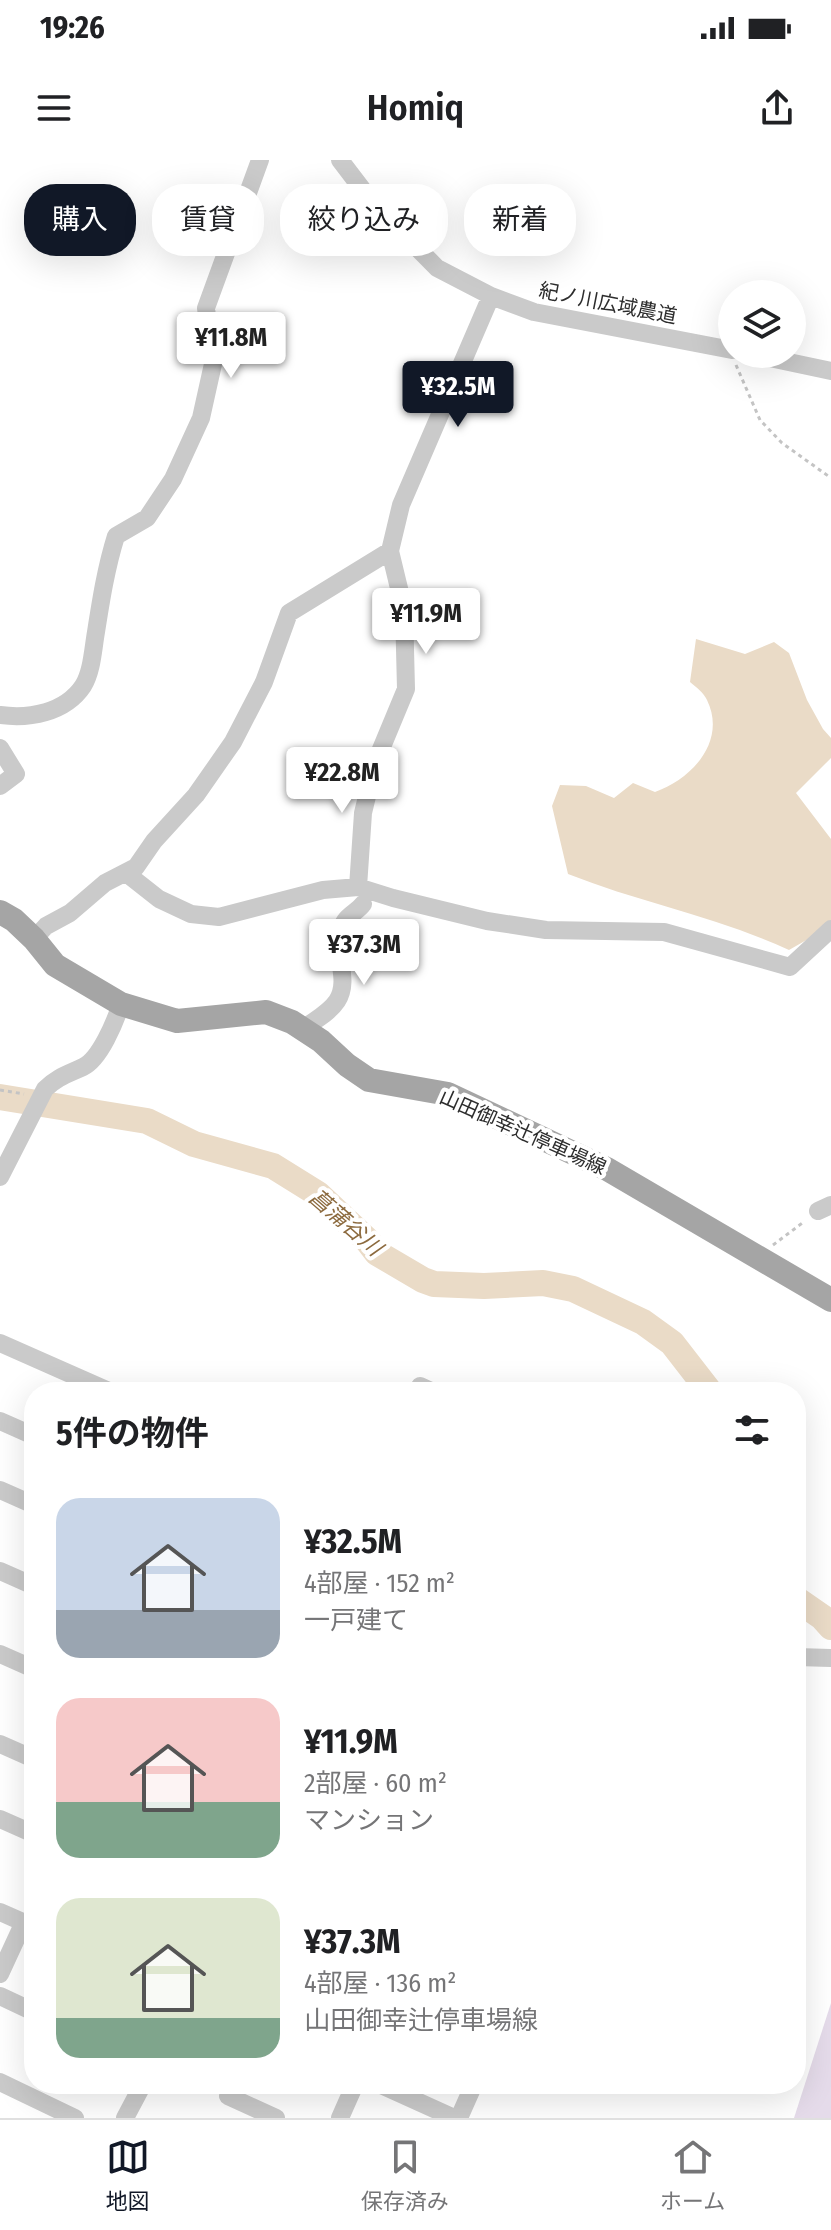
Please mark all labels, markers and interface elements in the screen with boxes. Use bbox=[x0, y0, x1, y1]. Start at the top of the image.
text: 19:26 bbox=[40, 10, 105, 46]
icon: menu bbox=[32, 86, 76, 130]
text: Homiq bbox=[367, 86, 464, 130]
icon: share bbox=[755, 86, 799, 130]
chip: 購入 bbox=[24, 184, 136, 256]
chip: 賃貸 bbox=[152, 184, 264, 256]
chip: 絞り込み bbox=[280, 184, 448, 256]
chip: 新着 bbox=[464, 184, 576, 256]
street label: 紀ノ川広域農道 bbox=[537, 278, 679, 328]
map controls bbox=[718, 280, 806, 368]
button: layers bbox=[718, 280, 806, 368]
pin: ¥11.8M bbox=[166, 312, 296, 380]
text: ¥11.8M bbox=[195, 322, 267, 353]
pin: ¥32.5M bbox=[393, 361, 523, 429]
text: ¥32.5M bbox=[420, 371, 496, 402]
pin: ¥11.9M bbox=[361, 588, 491, 656]
text: ¥11.9M bbox=[390, 598, 462, 629]
pin: ¥22.8M bbox=[277, 747, 407, 815]
text: ¥22.8M bbox=[304, 757, 380, 788]
pin: ¥37.3M bbox=[299, 919, 429, 987]
text: ¥37.3M bbox=[327, 929, 401, 960]
street label: 山田御幸辻停車場線 bbox=[436, 1084, 610, 1180]
water label: 菖蒲谷川 bbox=[304, 1183, 389, 1263]
icon: filters bbox=[730, 1408, 774, 1452]
text: 5件の物件 bbox=[56, 1413, 209, 1454]
text: ¥32.5M bbox=[304, 1521, 402, 1562]
icon: home bbox=[120, 1530, 216, 1626]
text: 4部屋 · 152 m² bbox=[304, 1568, 455, 1599]
text: 一戸建て bbox=[304, 1605, 408, 1636]
text: ¥11.9M bbox=[304, 1721, 398, 1762]
icon: home bbox=[120, 1730, 216, 1826]
text: 2部屋 · 60 m² bbox=[304, 1768, 447, 1799]
text: マンション bbox=[304, 1805, 434, 1836]
text: ¥37.3M bbox=[304, 1921, 401, 1962]
icon: home bbox=[120, 1930, 216, 2026]
text: 4部屋 · 136 m² bbox=[304, 1968, 456, 1999]
text: 山田御幸辻停車場線 bbox=[304, 2005, 538, 2036]
tab: 地図 bbox=[106, 2135, 150, 2215]
tab: 保存済み bbox=[361, 2135, 449, 2215]
tab: ホーム bbox=[660, 2135, 725, 2215]

